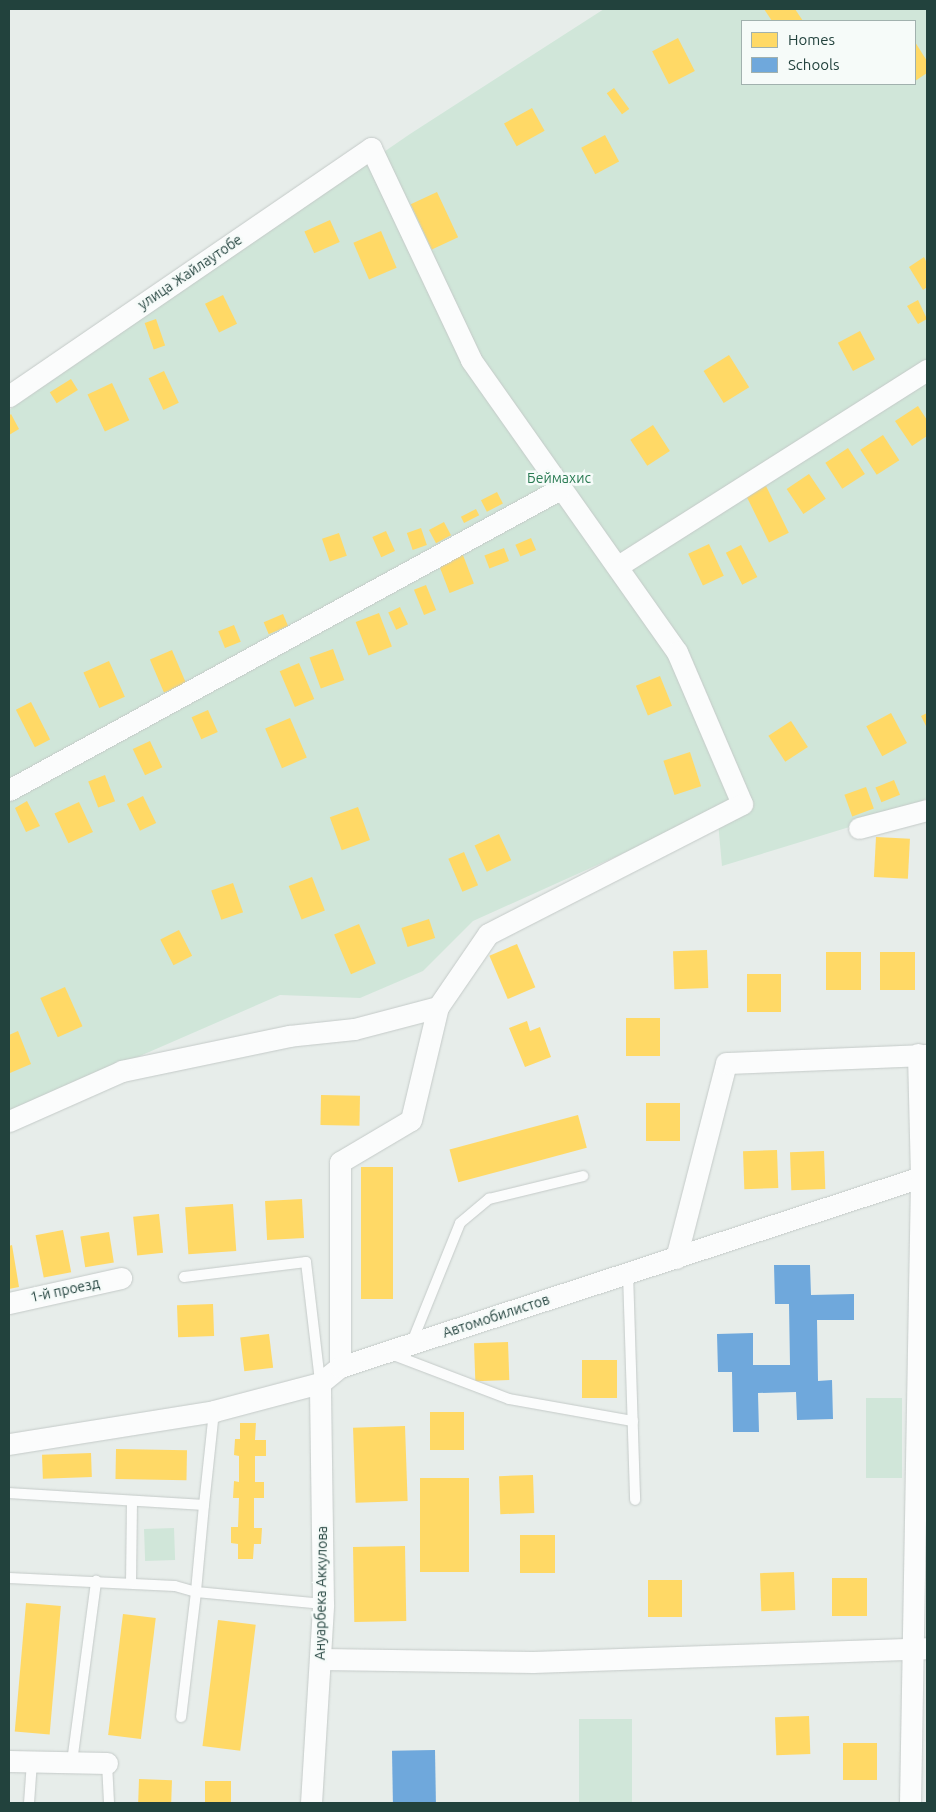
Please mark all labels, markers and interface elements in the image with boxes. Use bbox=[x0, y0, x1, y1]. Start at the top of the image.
legend bbox=[741, 20, 916, 85]
text: Homes bbox=[788, 31, 835, 48]
text: Schools bbox=[788, 56, 839, 73]
street label: улица Жайлаутобе bbox=[135, 231, 245, 313]
park label: Беймахис bbox=[527, 470, 591, 486]
street label: 1-й проезд bbox=[29, 1274, 101, 1306]
street label: Автомобилистов bbox=[440, 1291, 552, 1341]
street label: Ануарбека Аккулова bbox=[311, 1526, 331, 1660]

